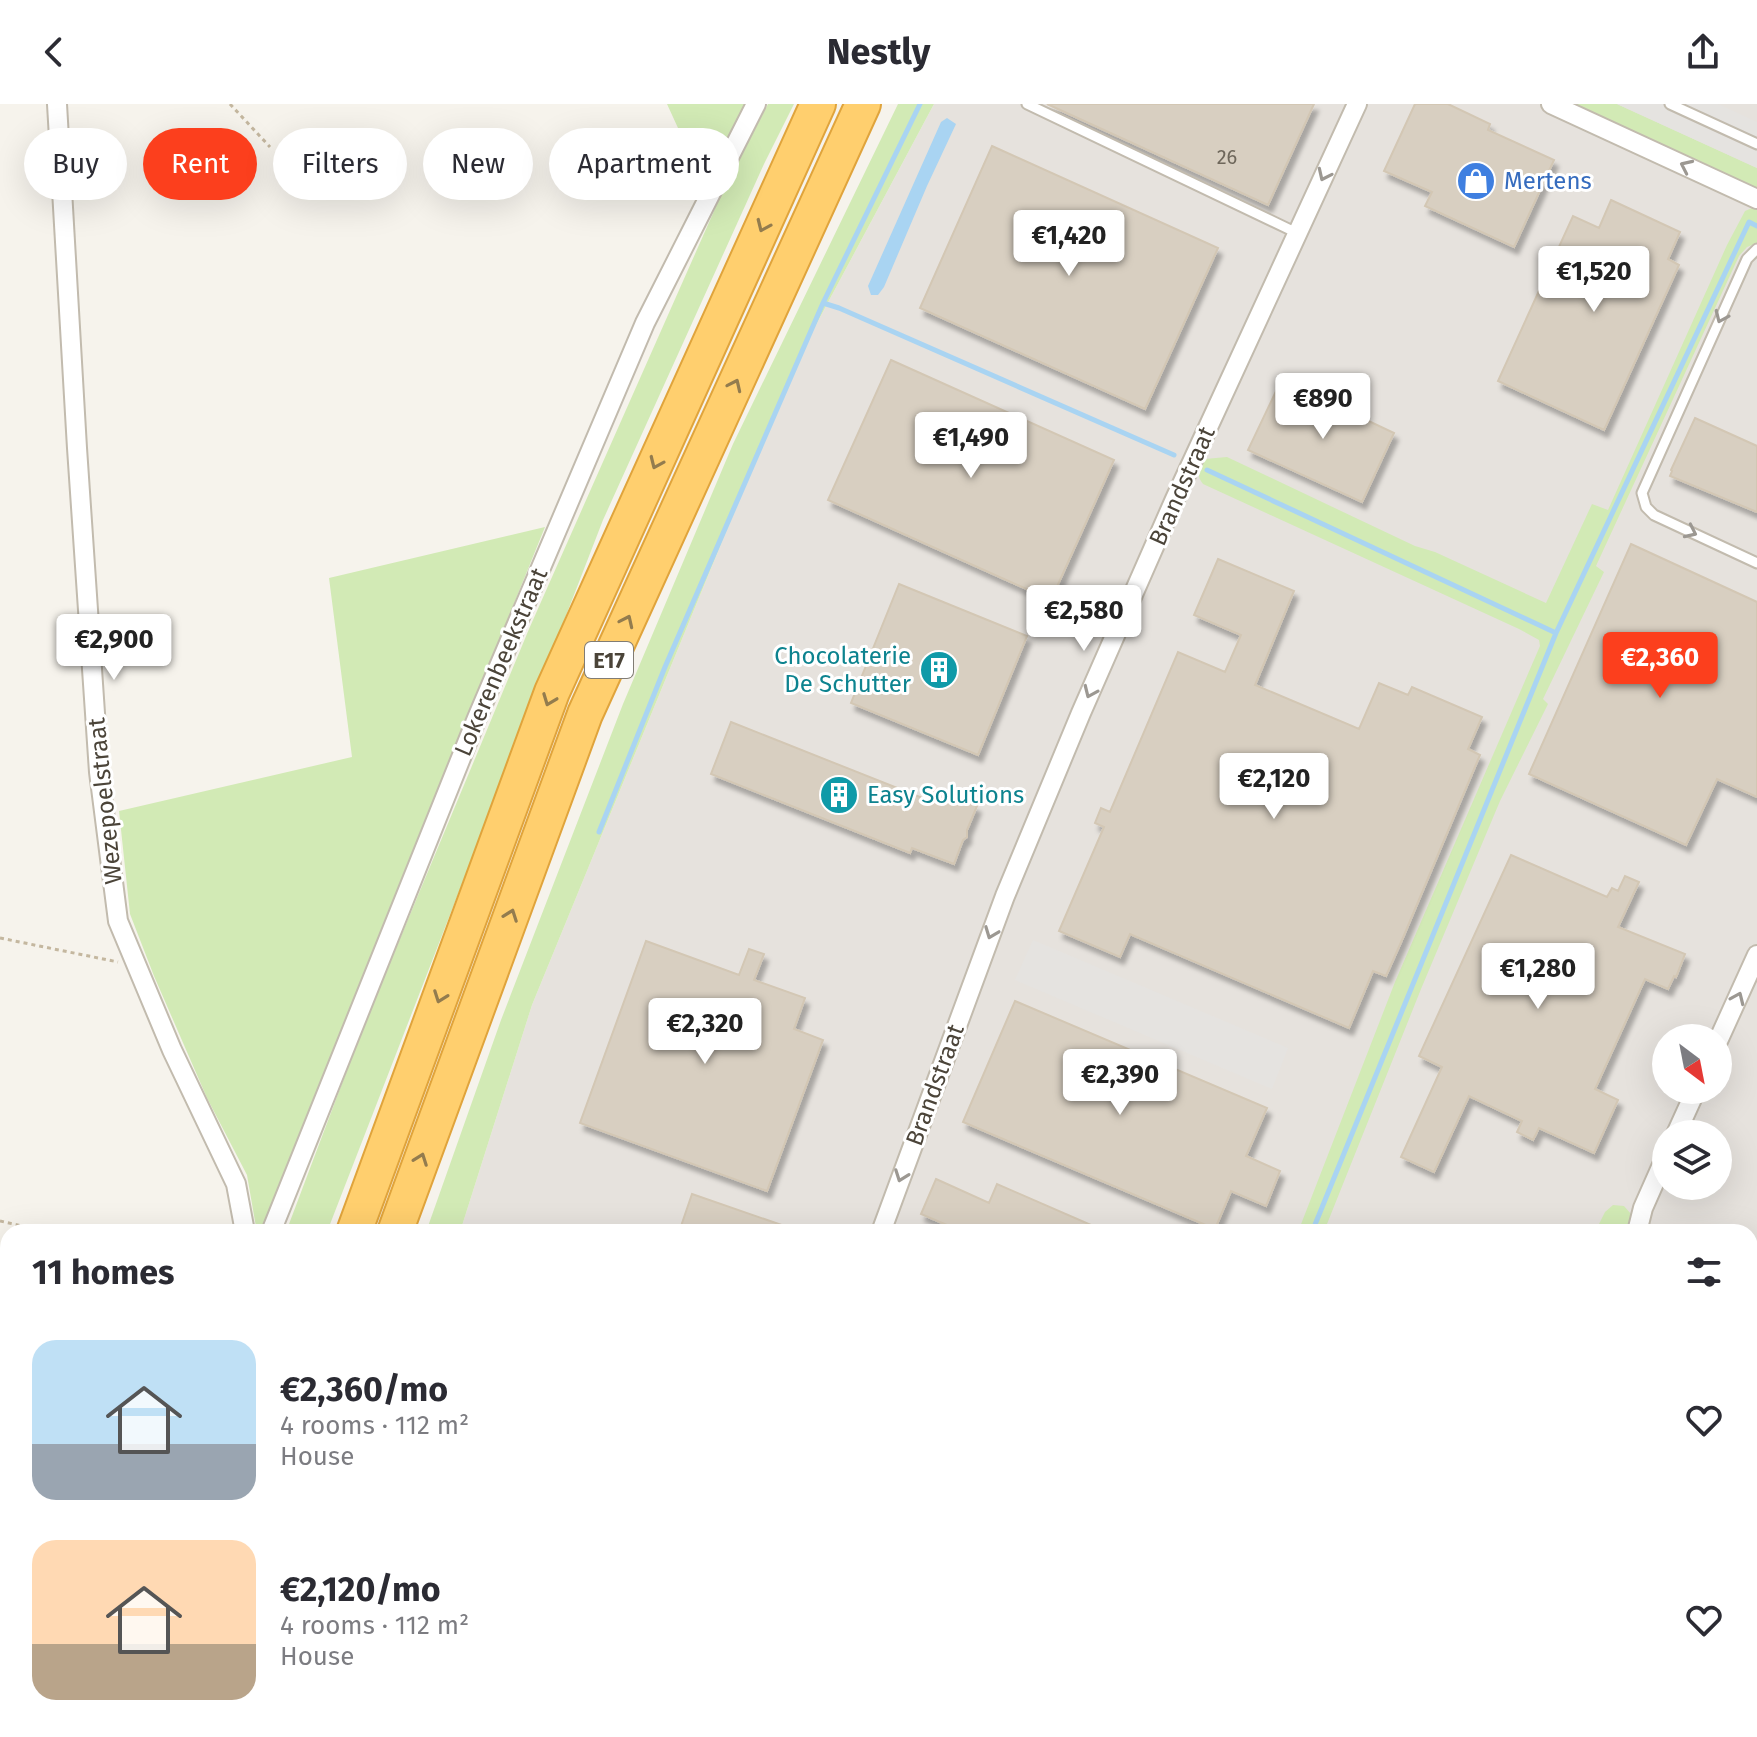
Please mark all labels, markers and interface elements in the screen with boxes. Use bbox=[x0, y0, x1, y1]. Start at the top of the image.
icon: back bbox=[32, 30, 76, 74]
text: Nestly bbox=[827, 30, 930, 74]
icon: share bbox=[1681, 30, 1725, 74]
chip: Buy bbox=[24, 128, 127, 200]
chip: Rent bbox=[143, 128, 257, 200]
chip: Filters bbox=[273, 128, 407, 200]
chip: New bbox=[423, 128, 533, 200]
chip: Apartment bbox=[549, 128, 739, 200]
house number: 26 bbox=[1217, 145, 1237, 169]
shop icon: Mertens bbox=[1455, 160, 1497, 202]
one-way arrow bbox=[1680, 160, 1694, 176]
one-way arrow bbox=[1318, 166, 1334, 181]
place label: Mertens bbox=[1504, 167, 1592, 195]
pin: €1,420 bbox=[1004, 210, 1134, 278]
one-way arrow bbox=[757, 218, 773, 232]
text: €1,420 bbox=[1031, 220, 1107, 251]
pin: €1,520 bbox=[1529, 246, 1659, 314]
text: €1,520 bbox=[1556, 256, 1632, 287]
one-way arrow bbox=[1715, 308, 1731, 323]
pin: €890 bbox=[1276, 373, 1370, 441]
one-way arrow bbox=[725, 378, 741, 393]
text: €890 bbox=[1293, 383, 1353, 414]
pin: €1,490 bbox=[906, 412, 1036, 480]
text: €1,490 bbox=[933, 422, 1009, 453]
street label: Brandstraat bbox=[1143, 422, 1221, 550]
one-way arrow bbox=[649, 455, 665, 469]
one-way arrow bbox=[1683, 522, 1698, 538]
street label: Lokerenbeekstraat bbox=[449, 563, 553, 760]
pin: €2,580 bbox=[1019, 585, 1149, 653]
text: €2,580 bbox=[1044, 595, 1124, 626]
pin: €2,900 bbox=[49, 614, 179, 682]
one-way arrow bbox=[617, 615, 633, 629]
text: €2,900 bbox=[74, 624, 154, 655]
pin: €2,360 bbox=[1595, 632, 1725, 700]
road number: E17 bbox=[585, 642, 633, 678]
place label: Chocolaterie De Schutter bbox=[774, 642, 912, 698]
text: €2,360 bbox=[1621, 642, 1699, 673]
building icon: Chocolaterie De Schutter bbox=[918, 649, 960, 691]
one-way arrow bbox=[1084, 684, 1100, 698]
one-way arrow bbox=[542, 692, 559, 706]
street label: Wezepoelstraat bbox=[82, 716, 128, 886]
pin: €2,120 bbox=[1209, 753, 1339, 821]
text: €2,120 bbox=[1238, 763, 1310, 794]
building icon: Easy Solutions bbox=[818, 774, 860, 816]
place label: Easy Solutions bbox=[867, 781, 1024, 809]
one-way arrow bbox=[501, 909, 518, 923]
one-way arrow bbox=[984, 925, 1001, 939]
pin: €1,280 bbox=[1473, 943, 1603, 1011]
text: €1,280 bbox=[1500, 953, 1576, 984]
one-way arrow bbox=[433, 989, 450, 1003]
one-way arrow bbox=[1728, 992, 1744, 1006]
pin: €2,320 bbox=[640, 998, 770, 1066]
text: €2,320 bbox=[666, 1008, 744, 1039]
street label: Brandstraat bbox=[900, 1020, 970, 1150]
north arrow bbox=[1652, 1024, 1732, 1104]
map controls bbox=[1652, 1024, 1732, 1200]
pin: €2,390 bbox=[1055, 1049, 1185, 1117]
text: €2,390 bbox=[1081, 1059, 1159, 1090]
button: layers bbox=[1652, 1120, 1732, 1200]
one-way arrow bbox=[412, 1153, 428, 1167]
one-way arrow bbox=[894, 1169, 911, 1183]
icon: filters bbox=[1682, 1250, 1726, 1294]
text: 11 homes bbox=[32, 1252, 174, 1293]
text: €2,360/mo bbox=[280, 1369, 448, 1410]
icon: home bbox=[96, 1372, 192, 1468]
icon: heart bbox=[1682, 1398, 1726, 1442]
text: 4 rooms · 112 m² bbox=[280, 1410, 469, 1441]
text: House bbox=[280, 1441, 354, 1472]
text: €2,120/mo bbox=[280, 1569, 441, 1610]
icon: home bbox=[96, 1572, 192, 1668]
icon: heart bbox=[1682, 1598, 1726, 1642]
text: 4 rooms · 112 m² bbox=[280, 1610, 469, 1641]
text: House bbox=[280, 1641, 354, 1672]

